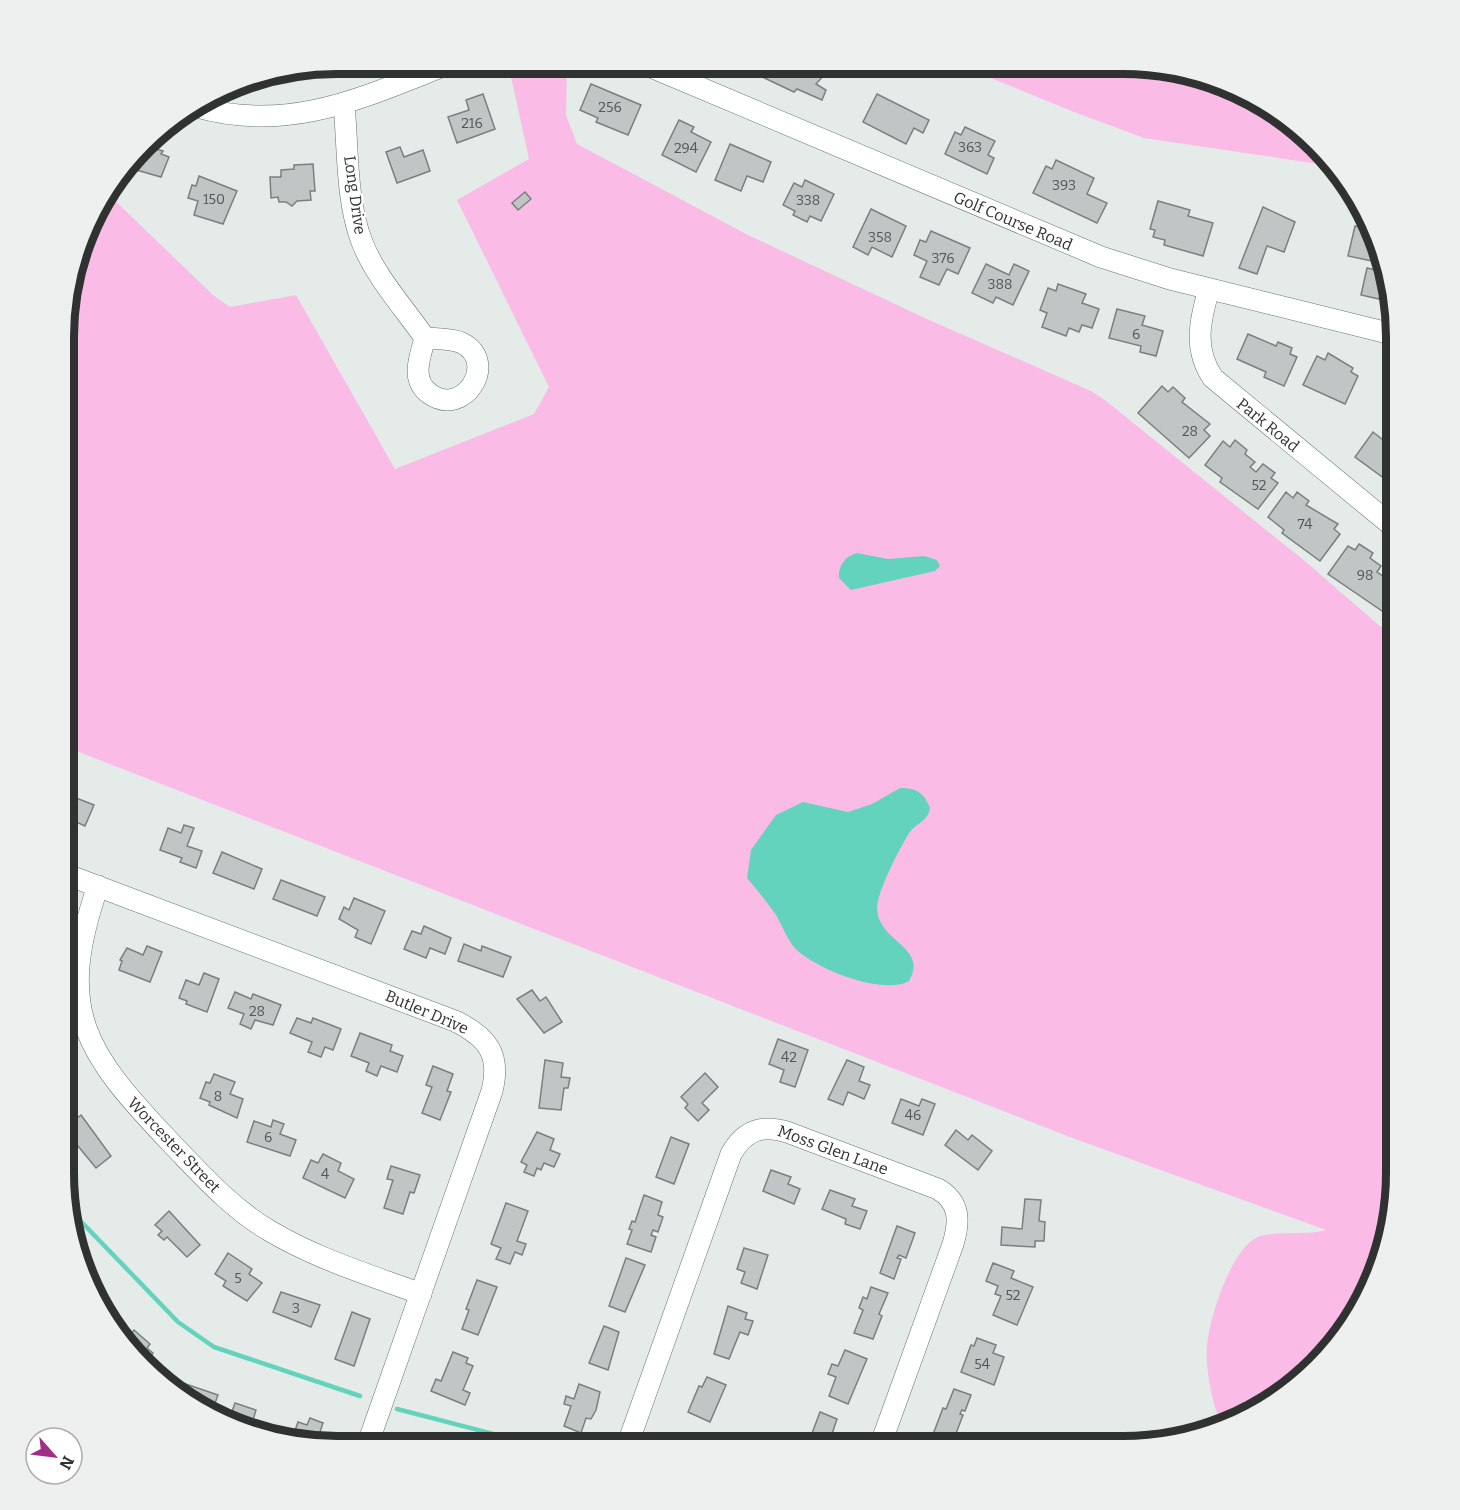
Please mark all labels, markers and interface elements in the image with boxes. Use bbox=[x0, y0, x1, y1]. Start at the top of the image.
house number: 256 bbox=[598, 99, 622, 116]
house number: 216 bbox=[461, 115, 483, 132]
house number: 363 bbox=[958, 139, 982, 156]
house number: 294 bbox=[674, 140, 698, 157]
street label: Long Drive bbox=[340, 154, 370, 236]
house number: 393 bbox=[1052, 177, 1076, 194]
street label: Golf Course Road bbox=[951, 187, 1076, 255]
house number: 150 bbox=[203, 191, 225, 208]
house number: 338 bbox=[796, 192, 820, 209]
house number: 358 bbox=[868, 229, 892, 246]
house number: 376 bbox=[931, 250, 955, 267]
house number: 388 bbox=[988, 276, 1012, 293]
house number: 6 bbox=[1132, 326, 1140, 343]
street label: Park Road bbox=[1233, 394, 1303, 456]
house number: 28 bbox=[1182, 423, 1198, 440]
house number: 52 bbox=[1252, 477, 1266, 494]
house number: 74 bbox=[1297, 516, 1313, 533]
house number: 98 bbox=[1357, 567, 1373, 584]
street label: Butler Drive bbox=[382, 986, 472, 1038]
house number: 28 bbox=[249, 1003, 265, 1020]
house number: 42 bbox=[781, 1049, 797, 1066]
house number: 8 bbox=[214, 1088, 222, 1105]
street label: Worcester Street bbox=[124, 1093, 224, 1197]
house number: 46 bbox=[905, 1107, 921, 1124]
street label: Moss Glen Lane bbox=[775, 1121, 891, 1179]
house number: 6 bbox=[264, 1129, 272, 1146]
house number: 4 bbox=[321, 1166, 329, 1183]
house number: 5 bbox=[234, 1270, 242, 1287]
house number: 52 bbox=[1006, 1287, 1020, 1304]
house number: 3 bbox=[292, 1300, 300, 1317]
house number: 54 bbox=[974, 1356, 990, 1373]
north arrow bbox=[24, 1426, 84, 1486]
text: N bbox=[56, 1453, 78, 1473]

